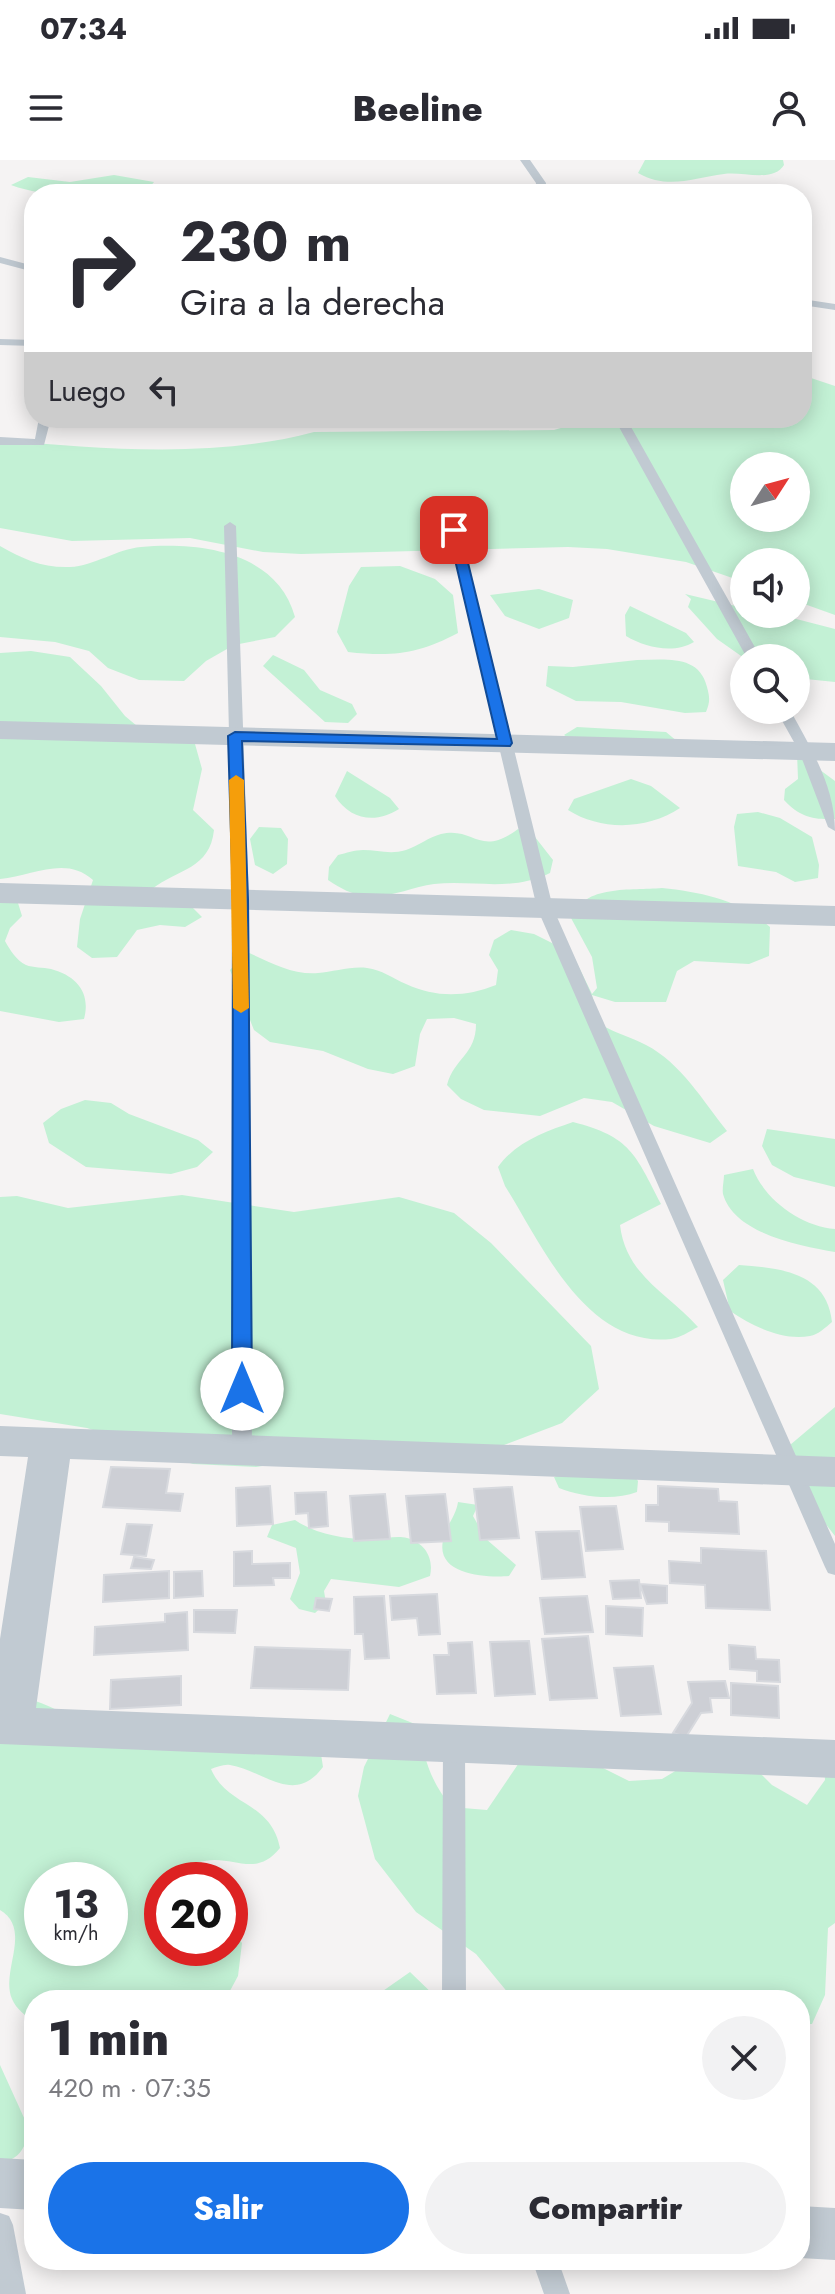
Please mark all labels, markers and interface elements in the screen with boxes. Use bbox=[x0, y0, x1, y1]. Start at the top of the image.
text: 07:34 bbox=[40, 7, 127, 50]
text: Beeline bbox=[352, 82, 483, 134]
icon: menu bbox=[24, 86, 68, 130]
icon: person bbox=[767, 86, 811, 130]
text: 230 m bbox=[180, 201, 351, 282]
icon: right bbox=[48, 216, 152, 320]
text: Gira a la derecha bbox=[180, 276, 445, 328]
icon: left bbox=[142, 368, 186, 412]
text: Luego bbox=[48, 369, 126, 412]
north arrow bbox=[730, 452, 810, 532]
map controls bbox=[730, 452, 810, 724]
pin bbox=[420, 496, 488, 564]
icon: arrive bbox=[432, 508, 476, 552]
button: sound bbox=[730, 548, 810, 628]
button: search bbox=[730, 644, 810, 724]
position arrow bbox=[200, 1347, 284, 1431]
speed limit sign: 20 bbox=[144, 1862, 248, 1966]
text: 13 bbox=[53, 1875, 99, 1933]
text: km/h bbox=[53, 1919, 99, 1948]
text: 1 min bbox=[48, 2004, 169, 2073]
button: close bbox=[702, 2016, 786, 2100]
text: 420 m · 07:35 bbox=[48, 2069, 211, 2107]
button: Salir bbox=[48, 2162, 409, 2254]
button: Compartir bbox=[425, 2162, 786, 2254]

